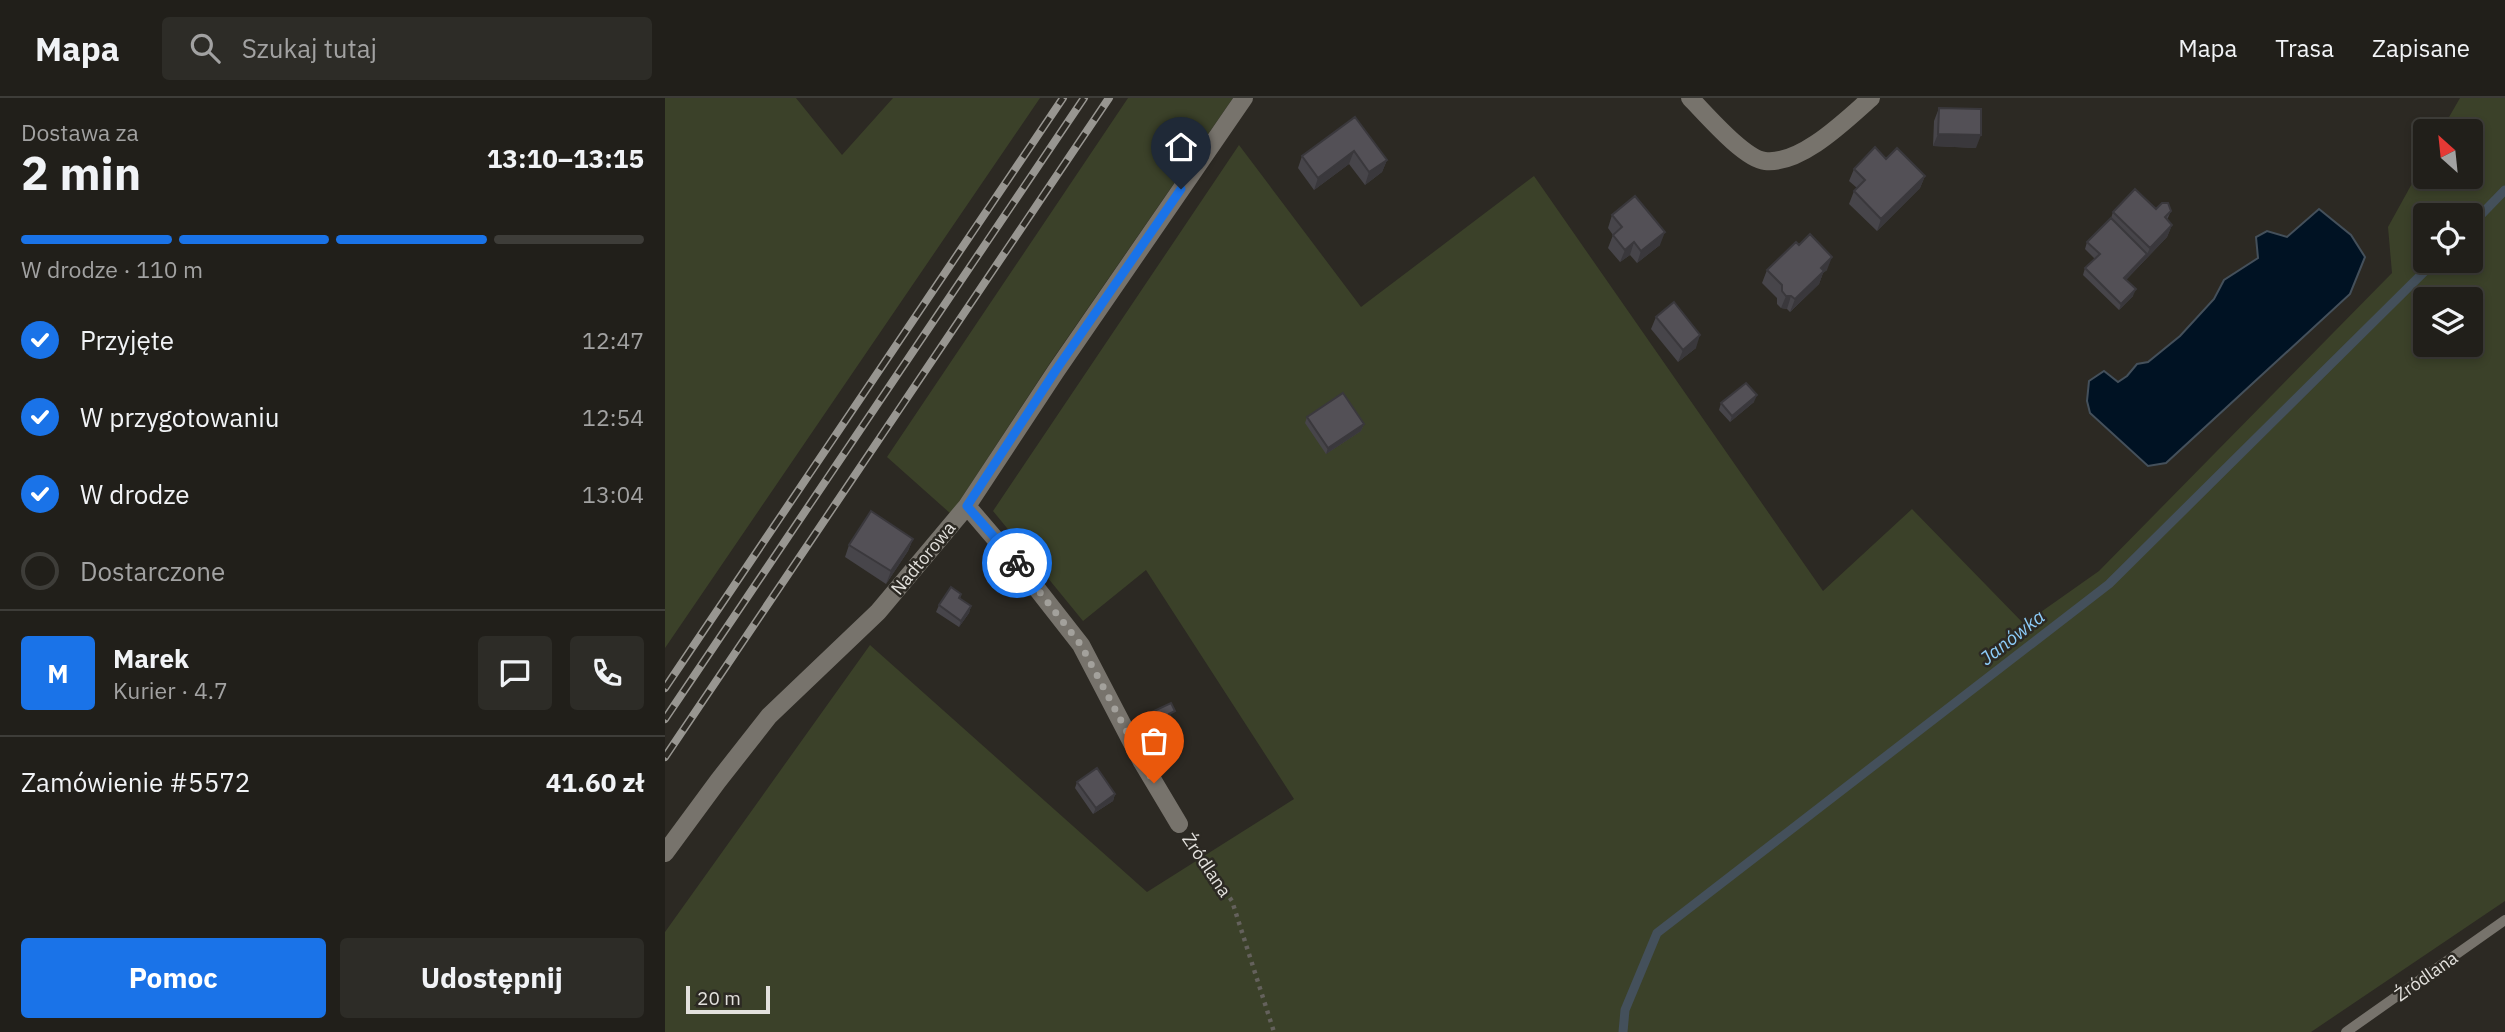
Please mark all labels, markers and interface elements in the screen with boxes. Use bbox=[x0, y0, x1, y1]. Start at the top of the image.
search box bbox=[162, 17, 652, 80]
text: Mapa bbox=[35, 27, 120, 70]
icon: search bbox=[186, 29, 224, 67]
text: Szukaj tutaj bbox=[242, 31, 377, 65]
text: Mapa bbox=[2178, 32, 2237, 64]
text: Trasa bbox=[2275, 32, 2334, 64]
text: Zapisane bbox=[2372, 32, 2470, 64]
text: Dostawa za bbox=[21, 117, 139, 147]
pin bbox=[1151, 117, 1211, 189]
north arrow bbox=[2413, 119, 2483, 189]
map controls bbox=[2413, 119, 2483, 357]
icon: home bbox=[1162, 128, 1200, 166]
text: 13:10–13:15 bbox=[487, 141, 644, 175]
text: 2 min bbox=[21, 143, 141, 203]
button: locate bbox=[2413, 203, 2483, 273]
text: W drodze · 110 m bbox=[21, 254, 203, 284]
button: layers bbox=[2413, 287, 2483, 357]
icon: check bbox=[21, 321, 59, 359]
text: Przyjęte bbox=[80, 323, 174, 357]
text: 12:47 bbox=[582, 325, 644, 355]
icon: check bbox=[21, 398, 59, 436]
text: W przygotowaniu bbox=[80, 400, 279, 434]
text: 12:54 bbox=[582, 402, 644, 432]
icon: check bbox=[21, 475, 59, 513]
text: W drodze bbox=[80, 477, 190, 511]
text: 13:04 bbox=[582, 479, 644, 509]
street label: Nadtorowa bbox=[886, 516, 961, 599]
courier bbox=[982, 528, 1052, 598]
icon: bike bbox=[998, 544, 1036, 582]
text: Dostarczone bbox=[80, 554, 225, 588]
water label: Janówka bbox=[1975, 604, 2049, 670]
button: chat bbox=[478, 636, 552, 710]
button: phone bbox=[570, 636, 644, 710]
text: Marek bbox=[113, 641, 189, 675]
text: M bbox=[47, 656, 69, 690]
text: Kurier · 4.7 bbox=[113, 675, 228, 705]
pin bbox=[1124, 711, 1184, 783]
icon: bag bbox=[1135, 722, 1173, 760]
text: Zamówienie #5572 bbox=[21, 765, 250, 799]
text: 41.60 zł bbox=[546, 765, 644, 799]
street label: Źródlana bbox=[1177, 829, 1237, 902]
button: Pomoc bbox=[21, 938, 326, 1018]
button: Udostępnij bbox=[340, 938, 644, 1018]
street label: Źródlana bbox=[2390, 946, 2462, 1006]
scale bar bbox=[686, 983, 770, 1015]
text: 20 m bbox=[697, 986, 741, 1010]

